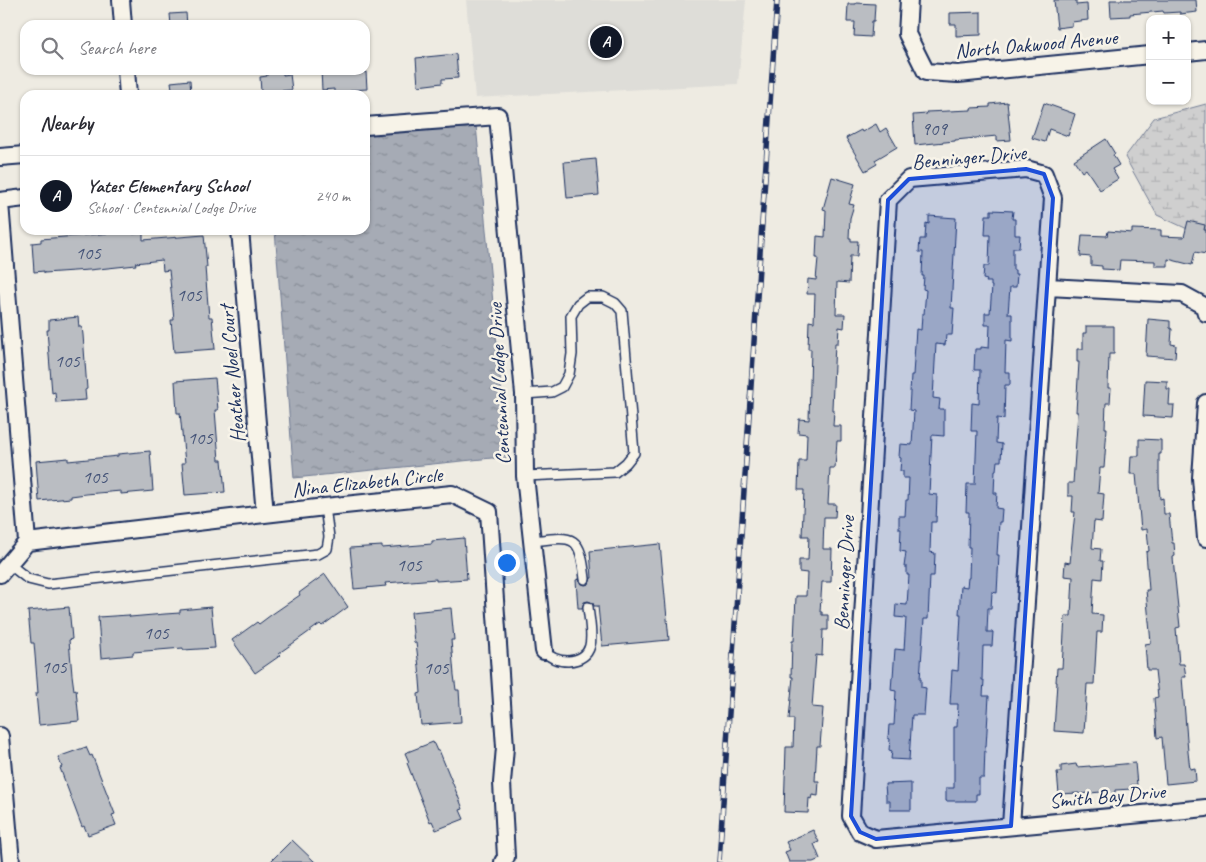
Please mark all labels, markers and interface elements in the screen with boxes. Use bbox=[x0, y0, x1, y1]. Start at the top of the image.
map controls bbox=[1146, 15, 1191, 105]
button: + bbox=[1146, 15, 1191, 60]
search box bbox=[20, 20, 370, 75]
pin: A bbox=[590, 23, 622, 61]
street label: North Oakwood Avenue bbox=[954, 24, 1120, 64]
icon: search bbox=[38, 34, 66, 62]
text: Search here bbox=[78, 36, 155, 60]
button: − bbox=[1146, 60, 1191, 105]
text: Nearby bbox=[40, 110, 93, 136]
house number: 909 bbox=[921, 117, 948, 141]
street label: Benninger Drive bbox=[911, 139, 1028, 175]
text: Yates Elementary School bbox=[87, 174, 248, 198]
text: A bbox=[52, 186, 60, 206]
text: 240 m bbox=[316, 186, 350, 206]
text: School · Centennial Lodge Drive bbox=[87, 198, 256, 218]
house number: 105 bbox=[75, 241, 102, 265]
house number: 105 bbox=[176, 283, 203, 307]
street label: Heather Noel Court bbox=[213, 301, 251, 444]
street label: Centennial Lodge Drive bbox=[482, 301, 516, 466]
house number: 105 bbox=[54, 349, 81, 373]
house number: 105 bbox=[187, 426, 214, 450]
street label: Nina Elizabeth Circle bbox=[291, 461, 446, 503]
house number: 105 bbox=[82, 465, 109, 489]
street label: Benninger Drive bbox=[828, 514, 860, 631]
your location bbox=[494, 550, 520, 576]
house number: 105 bbox=[396, 553, 423, 577]
house number: 105 bbox=[143, 621, 170, 645]
house number: 105 bbox=[41, 655, 68, 679]
house number: 105 bbox=[423, 656, 450, 680]
street label: Smith Bay Drive bbox=[1048, 778, 1168, 814]

